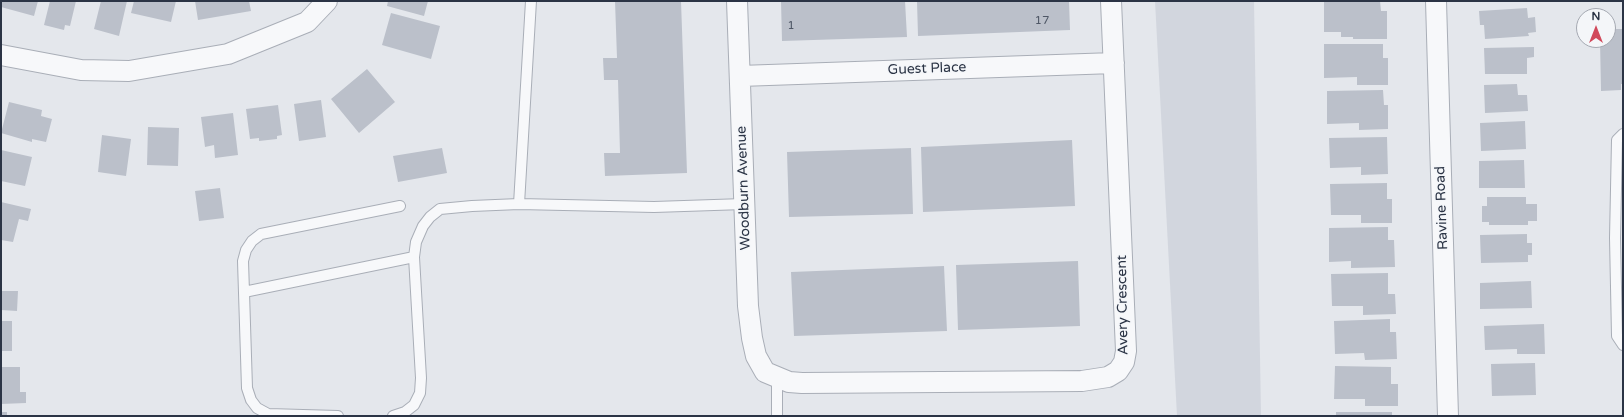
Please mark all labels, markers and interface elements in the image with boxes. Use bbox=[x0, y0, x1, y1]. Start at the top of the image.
north arrow bbox=[1576, 8, 1616, 48]
text: N bbox=[1592, 10, 1600, 23]
house number: 17 bbox=[1034, 14, 1050, 28]
house number: 1 bbox=[787, 19, 795, 33]
street label: Guest Place bbox=[887, 59, 967, 79]
street label: Woodburn Avenue bbox=[733, 126, 755, 250]
street label: Ravine Road bbox=[1432, 166, 1452, 250]
street label: Avery Crescent bbox=[1114, 255, 1132, 355]

